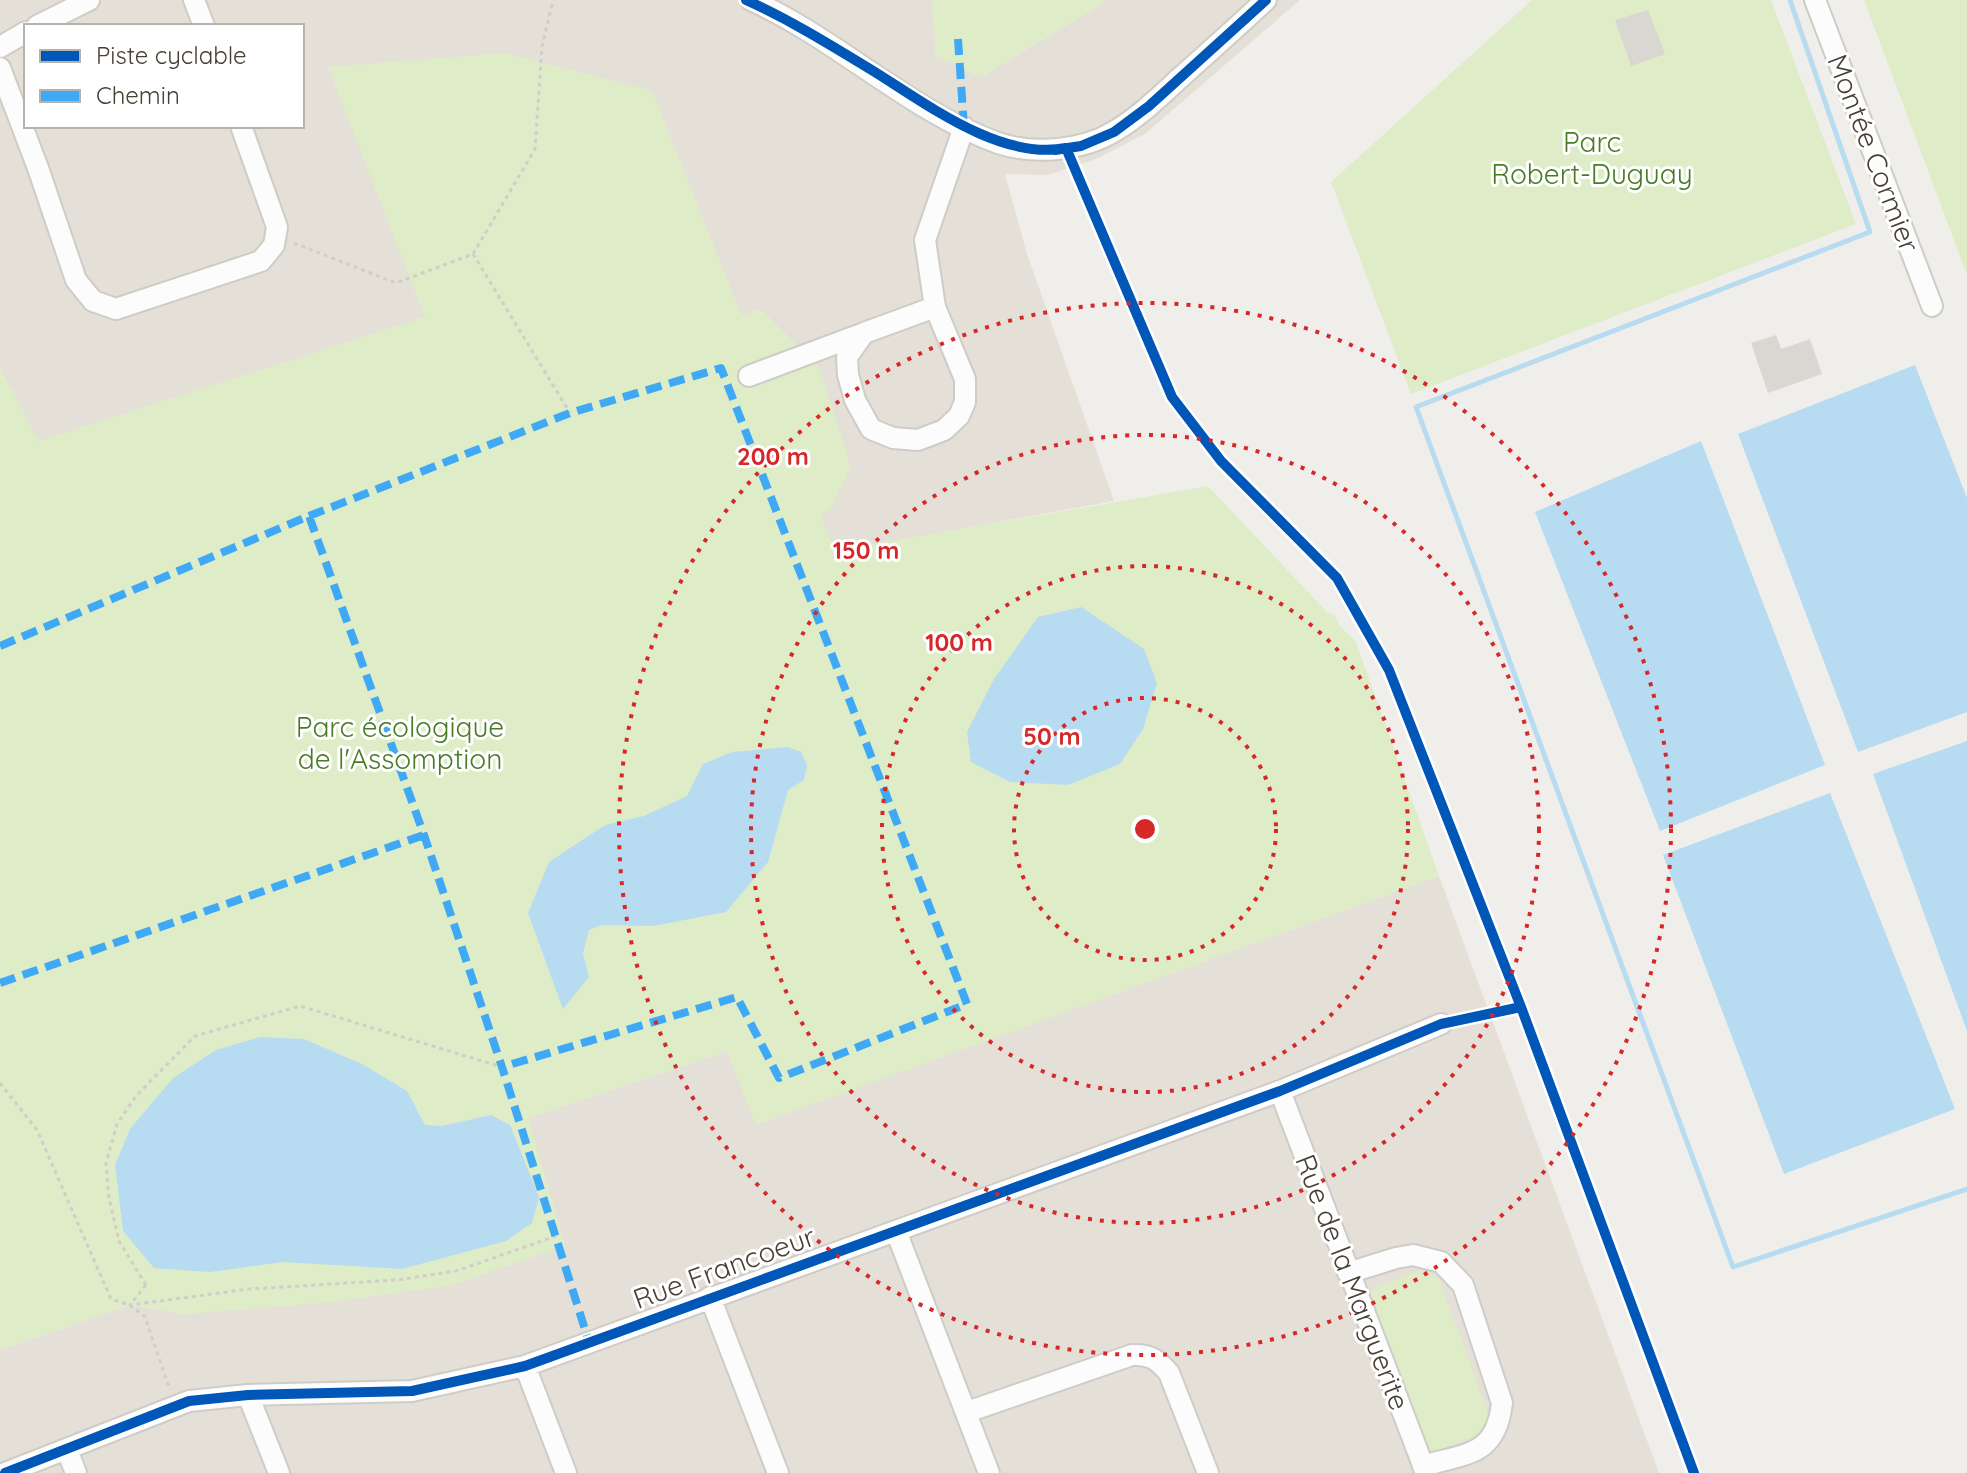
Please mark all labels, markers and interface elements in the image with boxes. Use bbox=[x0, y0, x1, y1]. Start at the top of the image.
legend bbox=[24, 24, 304, 128]
text: Piste cyclable bbox=[96, 40, 247, 70]
street label: Montée Cormier bbox=[1820, 49, 1928, 257]
text: Chemin bbox=[96, 80, 180, 110]
park label: Parc Robert-Duguay bbox=[1491, 124, 1693, 191]
text: 200 m bbox=[737, 441, 809, 471]
text: 150 m bbox=[833, 535, 899, 565]
text: 100 m bbox=[925, 627, 993, 657]
park label: Parc écologique de l'Assomption bbox=[296, 709, 504, 776]
text: 50 m bbox=[1023, 721, 1081, 751]
centre of rings bbox=[1131, 815, 1159, 843]
street label: Rue de la Marguerite bbox=[1288, 1149, 1418, 1415]
street label: Rue Francoeur bbox=[628, 1218, 820, 1316]

